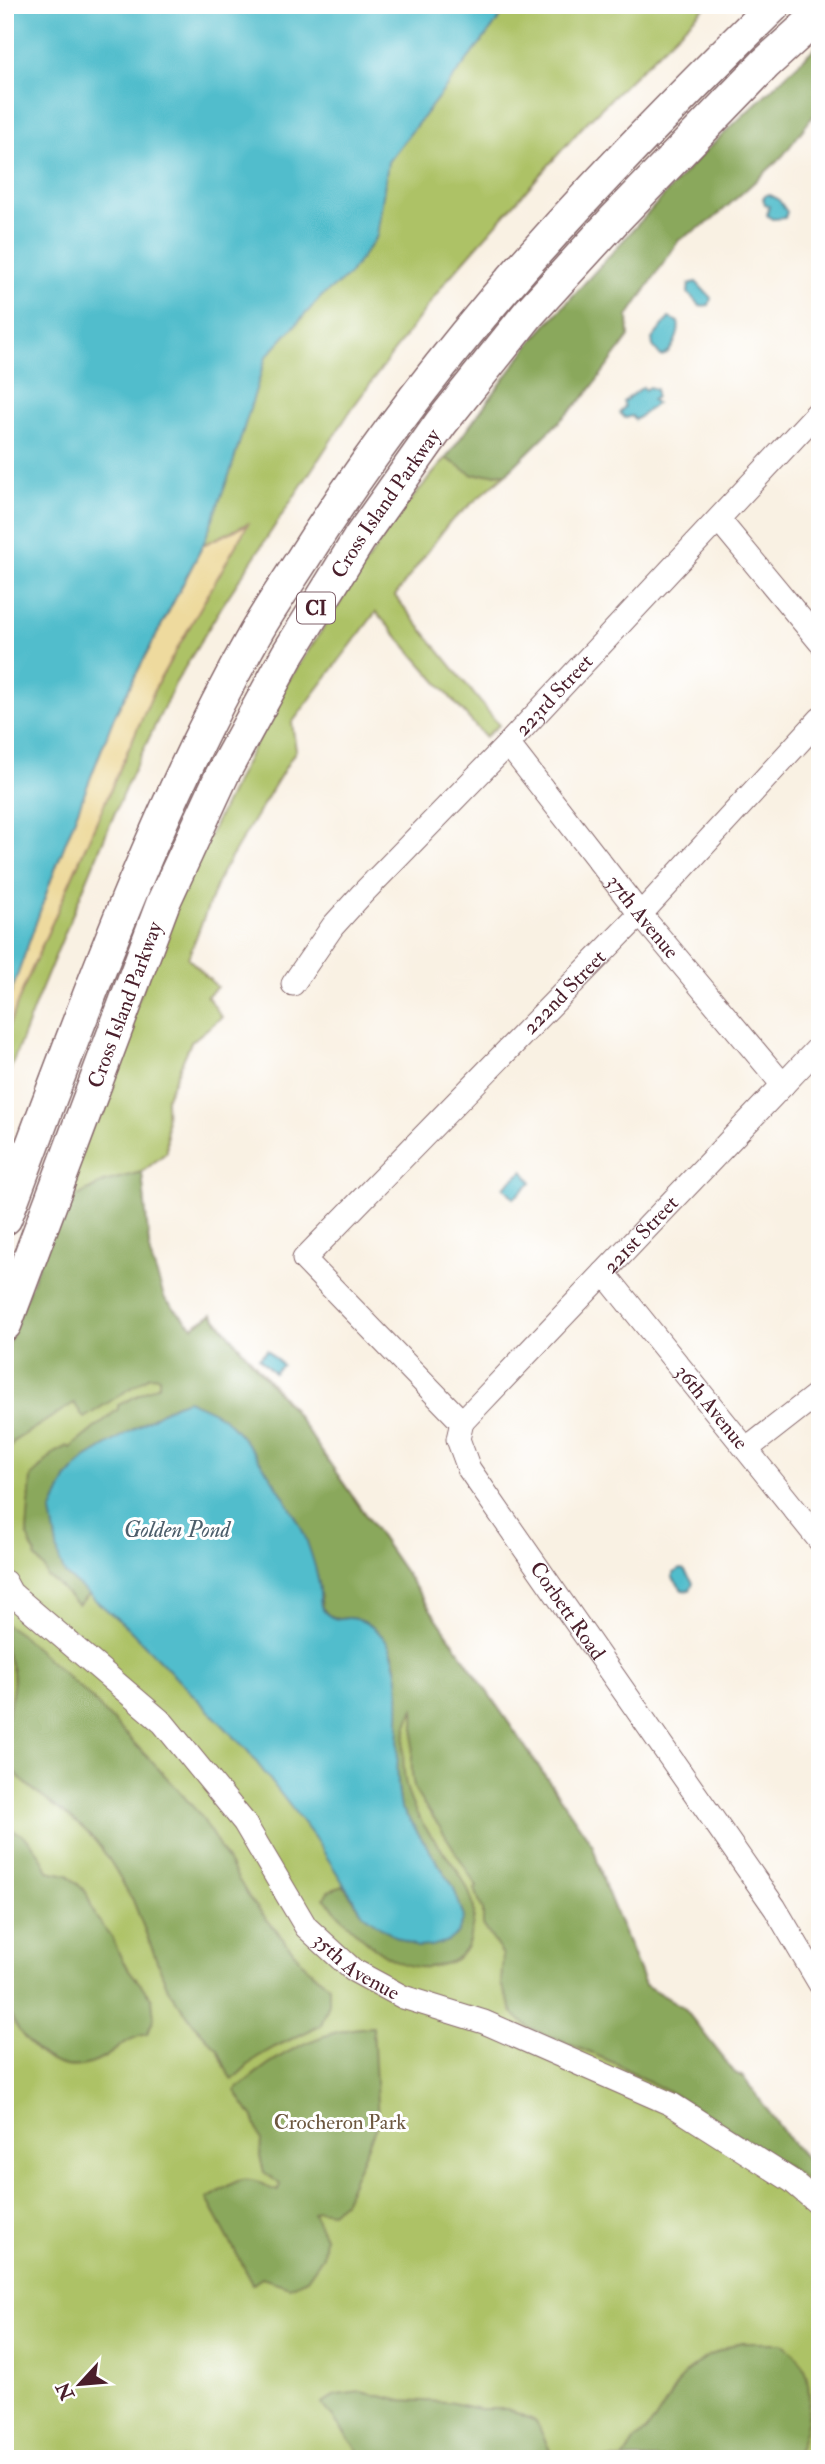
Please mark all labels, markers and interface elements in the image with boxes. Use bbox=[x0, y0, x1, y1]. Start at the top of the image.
street label: Cross Island Parkway bbox=[325, 423, 447, 583]
road number: CI bbox=[297, 593, 335, 624]
street label: 223rd Street bbox=[509, 649, 599, 742]
street label: 37th Avenue bbox=[600, 869, 685, 965]
street label: Cross Island Parkway bbox=[82, 917, 169, 1092]
street label: 222nd Street bbox=[517, 944, 612, 1040]
street label: 221st Street bbox=[597, 1190, 685, 1280]
street label: 36th Avenue bbox=[669, 1359, 754, 1455]
water label: Golden Pond bbox=[124, 1515, 232, 1544]
street label: Corbett Road bbox=[523, 1556, 611, 1666]
street label: 35th Avenue bbox=[307, 1927, 404, 2007]
park label: Crocheron Park bbox=[274, 2109, 406, 2136]
north arrow bbox=[46, 2348, 116, 2418]
text: N bbox=[51, 2377, 81, 2405]

